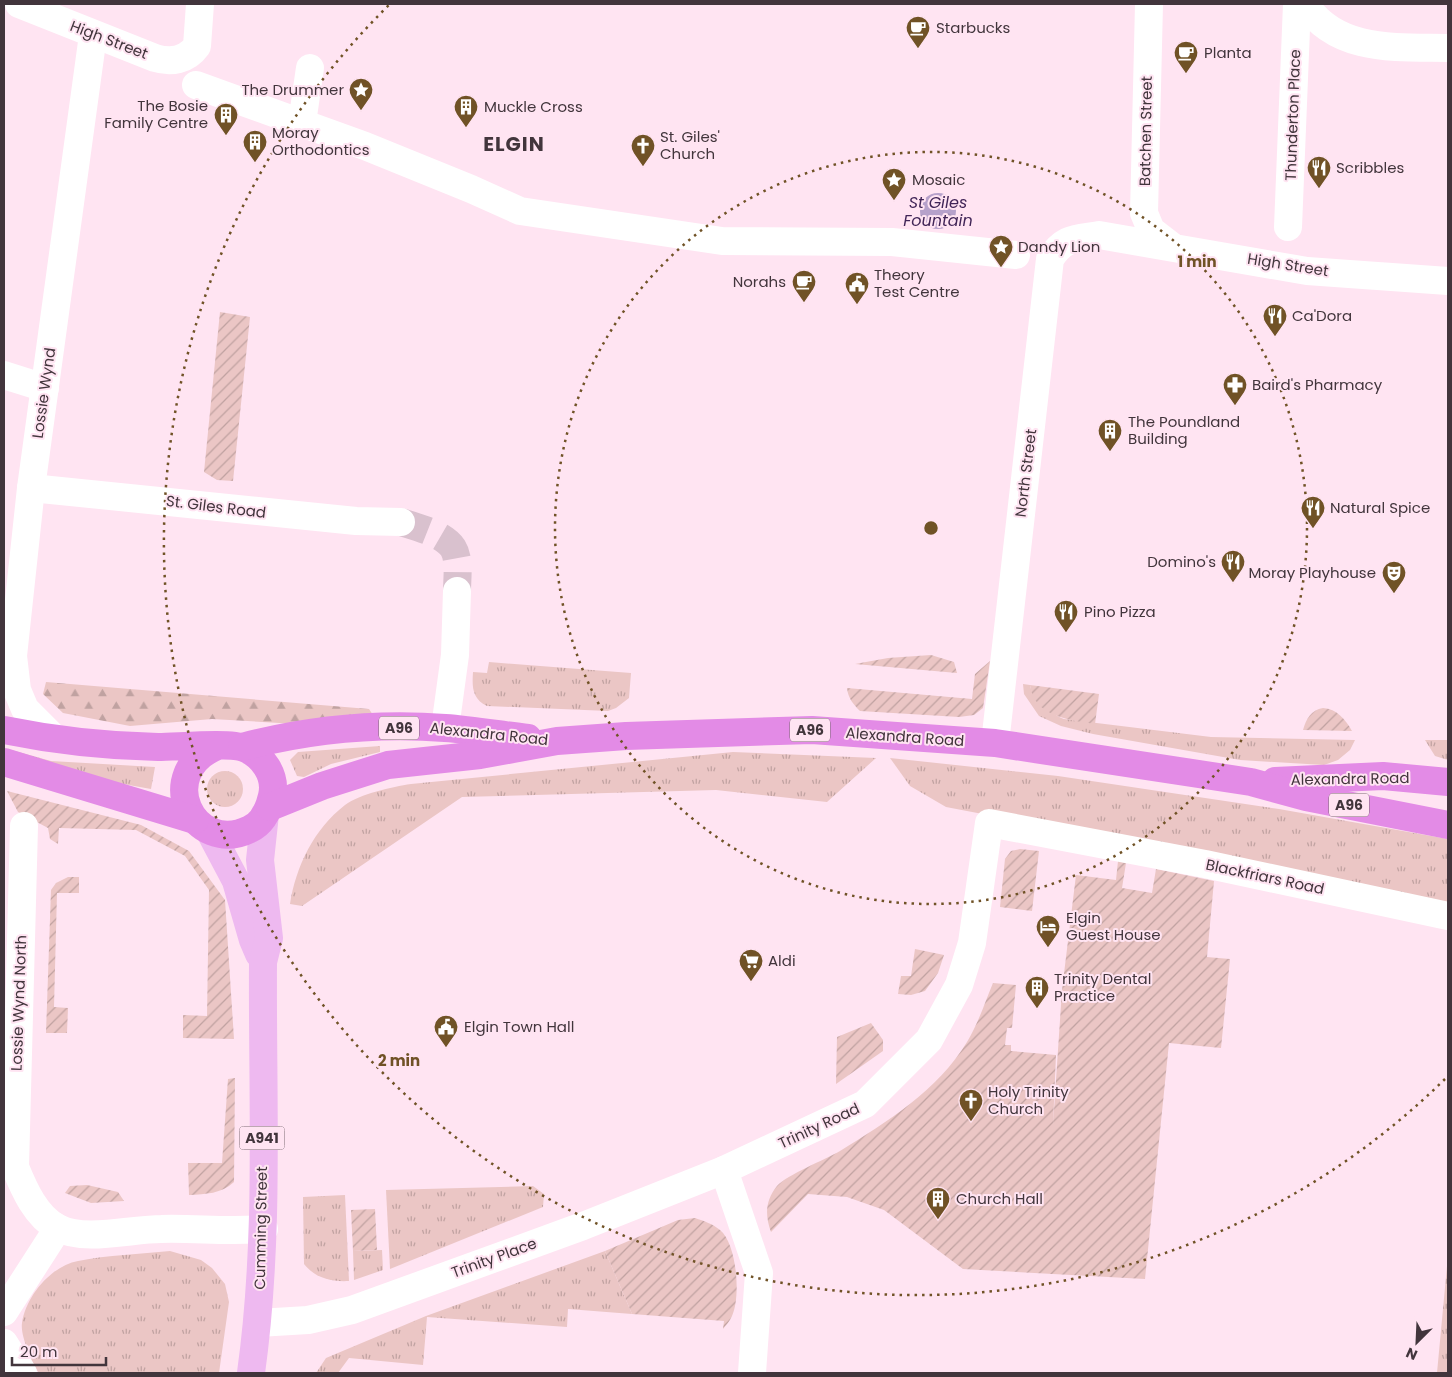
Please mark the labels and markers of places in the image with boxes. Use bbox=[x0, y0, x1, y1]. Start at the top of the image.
cafe icon: Starbucks bbox=[905, 15, 931, 49]
place label: Starbucks bbox=[936, 17, 1011, 38]
cafe icon: Planta bbox=[1173, 40, 1199, 74]
place label: Planta bbox=[1204, 42, 1252, 63]
place icon: The Drummer bbox=[348, 77, 374, 111]
place label: The Drummer bbox=[241, 79, 344, 100]
building icon: Muckle Cross bbox=[453, 94, 479, 128]
place label: The Bosie Family Centre bbox=[104, 95, 208, 133]
place label: Muckle Cross bbox=[484, 96, 583, 117]
building icon: The Bosie Family Centre bbox=[213, 102, 239, 136]
place label: Moray Orthodontics bbox=[272, 122, 370, 160]
place label: St. Giles' Church bbox=[660, 126, 720, 164]
building icon: Moray Orthodontics bbox=[242, 129, 268, 163]
church icon: St. Giles' Church bbox=[630, 133, 656, 167]
restaurant icon: Scribbles bbox=[1306, 155, 1332, 189]
place label: Scribbles bbox=[1336, 157, 1404, 178]
place icon: Mosaic bbox=[881, 167, 907, 201]
place label: Mosaic bbox=[912, 169, 965, 190]
place icon: Dandy Lion bbox=[988, 234, 1014, 268]
place label: Dandy Lion bbox=[1018, 236, 1100, 257]
place label: Theory Test Centre bbox=[874, 264, 960, 302]
cafe icon: Norahs bbox=[791, 269, 817, 303]
place label: Norahs bbox=[733, 271, 786, 292]
public building icon: Theory Test Centre bbox=[844, 271, 870, 305]
restaurant icon: Ca'Dora bbox=[1262, 303, 1288, 337]
place label: Ca'Dora bbox=[1292, 305, 1352, 326]
pharmacy icon: Baird's Pharmacy bbox=[1222, 372, 1248, 406]
place label: Baird's Pharmacy bbox=[1252, 374, 1383, 395]
place label: The Poundland Building bbox=[1128, 411, 1240, 449]
building icon: The Poundland Building bbox=[1097, 418, 1123, 452]
restaurant icon: Natural Spice bbox=[1300, 495, 1326, 529]
place label: Natural Spice bbox=[1330, 497, 1430, 518]
centre of rings bbox=[922, 519, 940, 537]
restaurant icon: Domino's bbox=[1220, 549, 1246, 583]
place label: Domino's bbox=[1147, 551, 1216, 572]
theatre icon: Moray Playhouse bbox=[1381, 560, 1407, 594]
place label: Moray Playhouse bbox=[1248, 562, 1376, 583]
restaurant icon: Pino Pizza bbox=[1053, 599, 1079, 633]
place label: Pino Pizza bbox=[1084, 601, 1156, 622]
place label: Elgin Guest House bbox=[1066, 907, 1161, 945]
hotel icon: Elgin Guest House bbox=[1035, 914, 1061, 948]
supermarket icon: Aldi bbox=[738, 948, 764, 982]
place label: Aldi bbox=[768, 950, 796, 971]
place label: Trinity Dental Practice bbox=[1054, 968, 1151, 1006]
building icon: Trinity Dental Practice bbox=[1024, 975, 1050, 1009]
public building icon: Elgin Town Hall bbox=[433, 1014, 459, 1048]
place label: Elgin Town Hall bbox=[464, 1016, 574, 1037]
place label: Holy Trinity Church bbox=[988, 1081, 1069, 1119]
church icon: Holy Trinity Church bbox=[958, 1088, 984, 1122]
building icon: Church Hall bbox=[925, 1186, 951, 1220]
place label: Church Hall bbox=[956, 1188, 1043, 1209]

